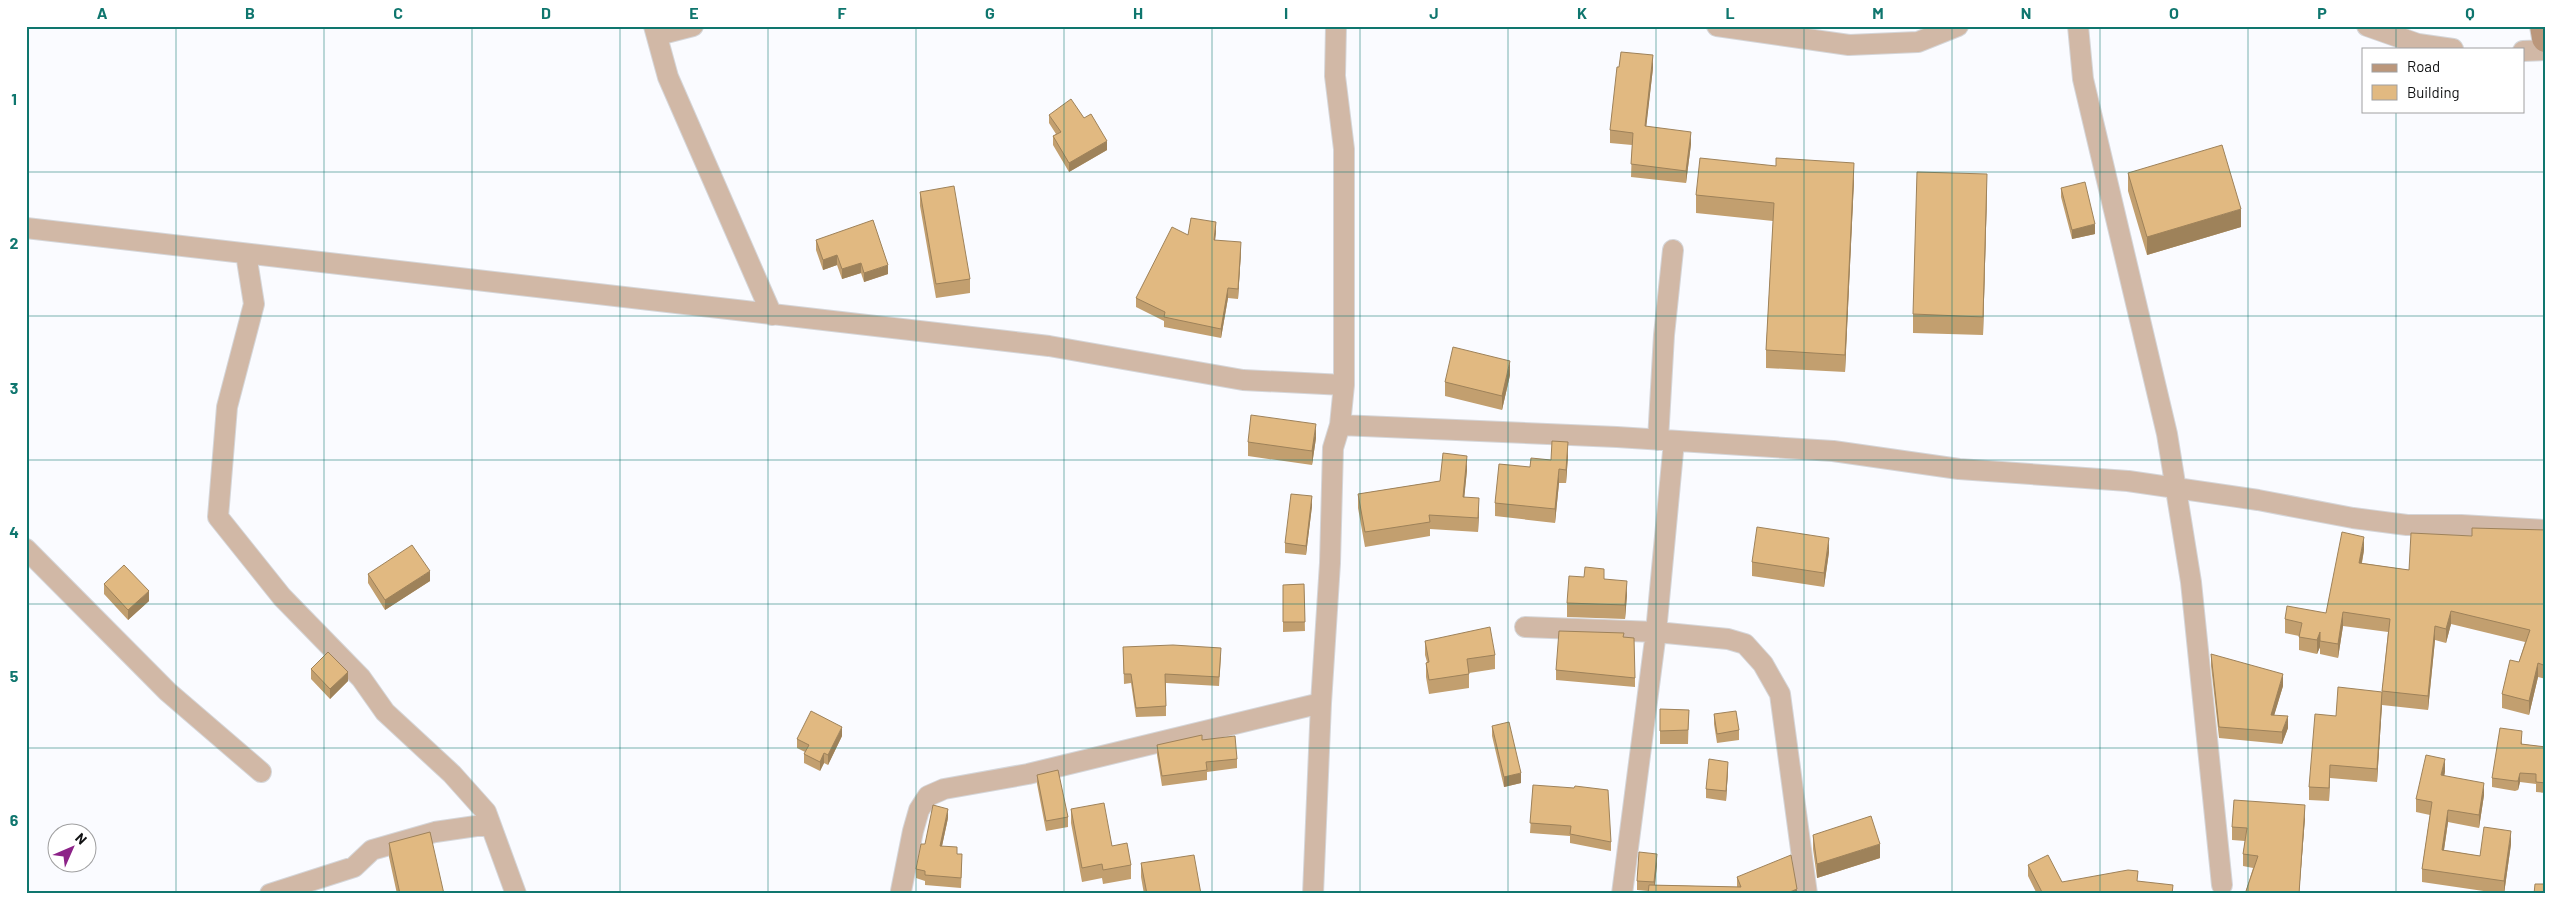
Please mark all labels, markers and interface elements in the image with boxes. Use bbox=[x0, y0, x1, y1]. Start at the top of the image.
text: A bbox=[97, 3, 108, 22]
text: B bbox=[245, 3, 255, 22]
text: C bbox=[393, 3, 403, 22]
text: D bbox=[541, 3, 551, 22]
text: E bbox=[689, 3, 699, 22]
text: F bbox=[838, 3, 847, 22]
text: G bbox=[985, 3, 995, 22]
text: H bbox=[1133, 3, 1143, 22]
text: I bbox=[1284, 3, 1288, 22]
text: J bbox=[1429, 3, 1439, 22]
text: K bbox=[1577, 3, 1587, 22]
text: L bbox=[1725, 3, 1735, 22]
text: M bbox=[1872, 3, 1884, 22]
text: N bbox=[2021, 3, 2031, 22]
text: O bbox=[2169, 3, 2179, 22]
text: P bbox=[2317, 3, 2327, 22]
text: Q bbox=[2465, 3, 2475, 22]
legend bbox=[2362, 48, 2524, 112]
text: Road bbox=[2407, 57, 2440, 75]
text: Building bbox=[2407, 83, 2460, 101]
text: 1 bbox=[11, 89, 17, 108]
text: 2 bbox=[10, 233, 19, 252]
text: 3 bbox=[10, 378, 18, 397]
text: 4 bbox=[9, 522, 19, 541]
text: 5 bbox=[10, 666, 19, 685]
text: 6 bbox=[10, 810, 19, 829]
north arrow bbox=[48, 822, 98, 872]
text: N bbox=[72, 829, 91, 848]

